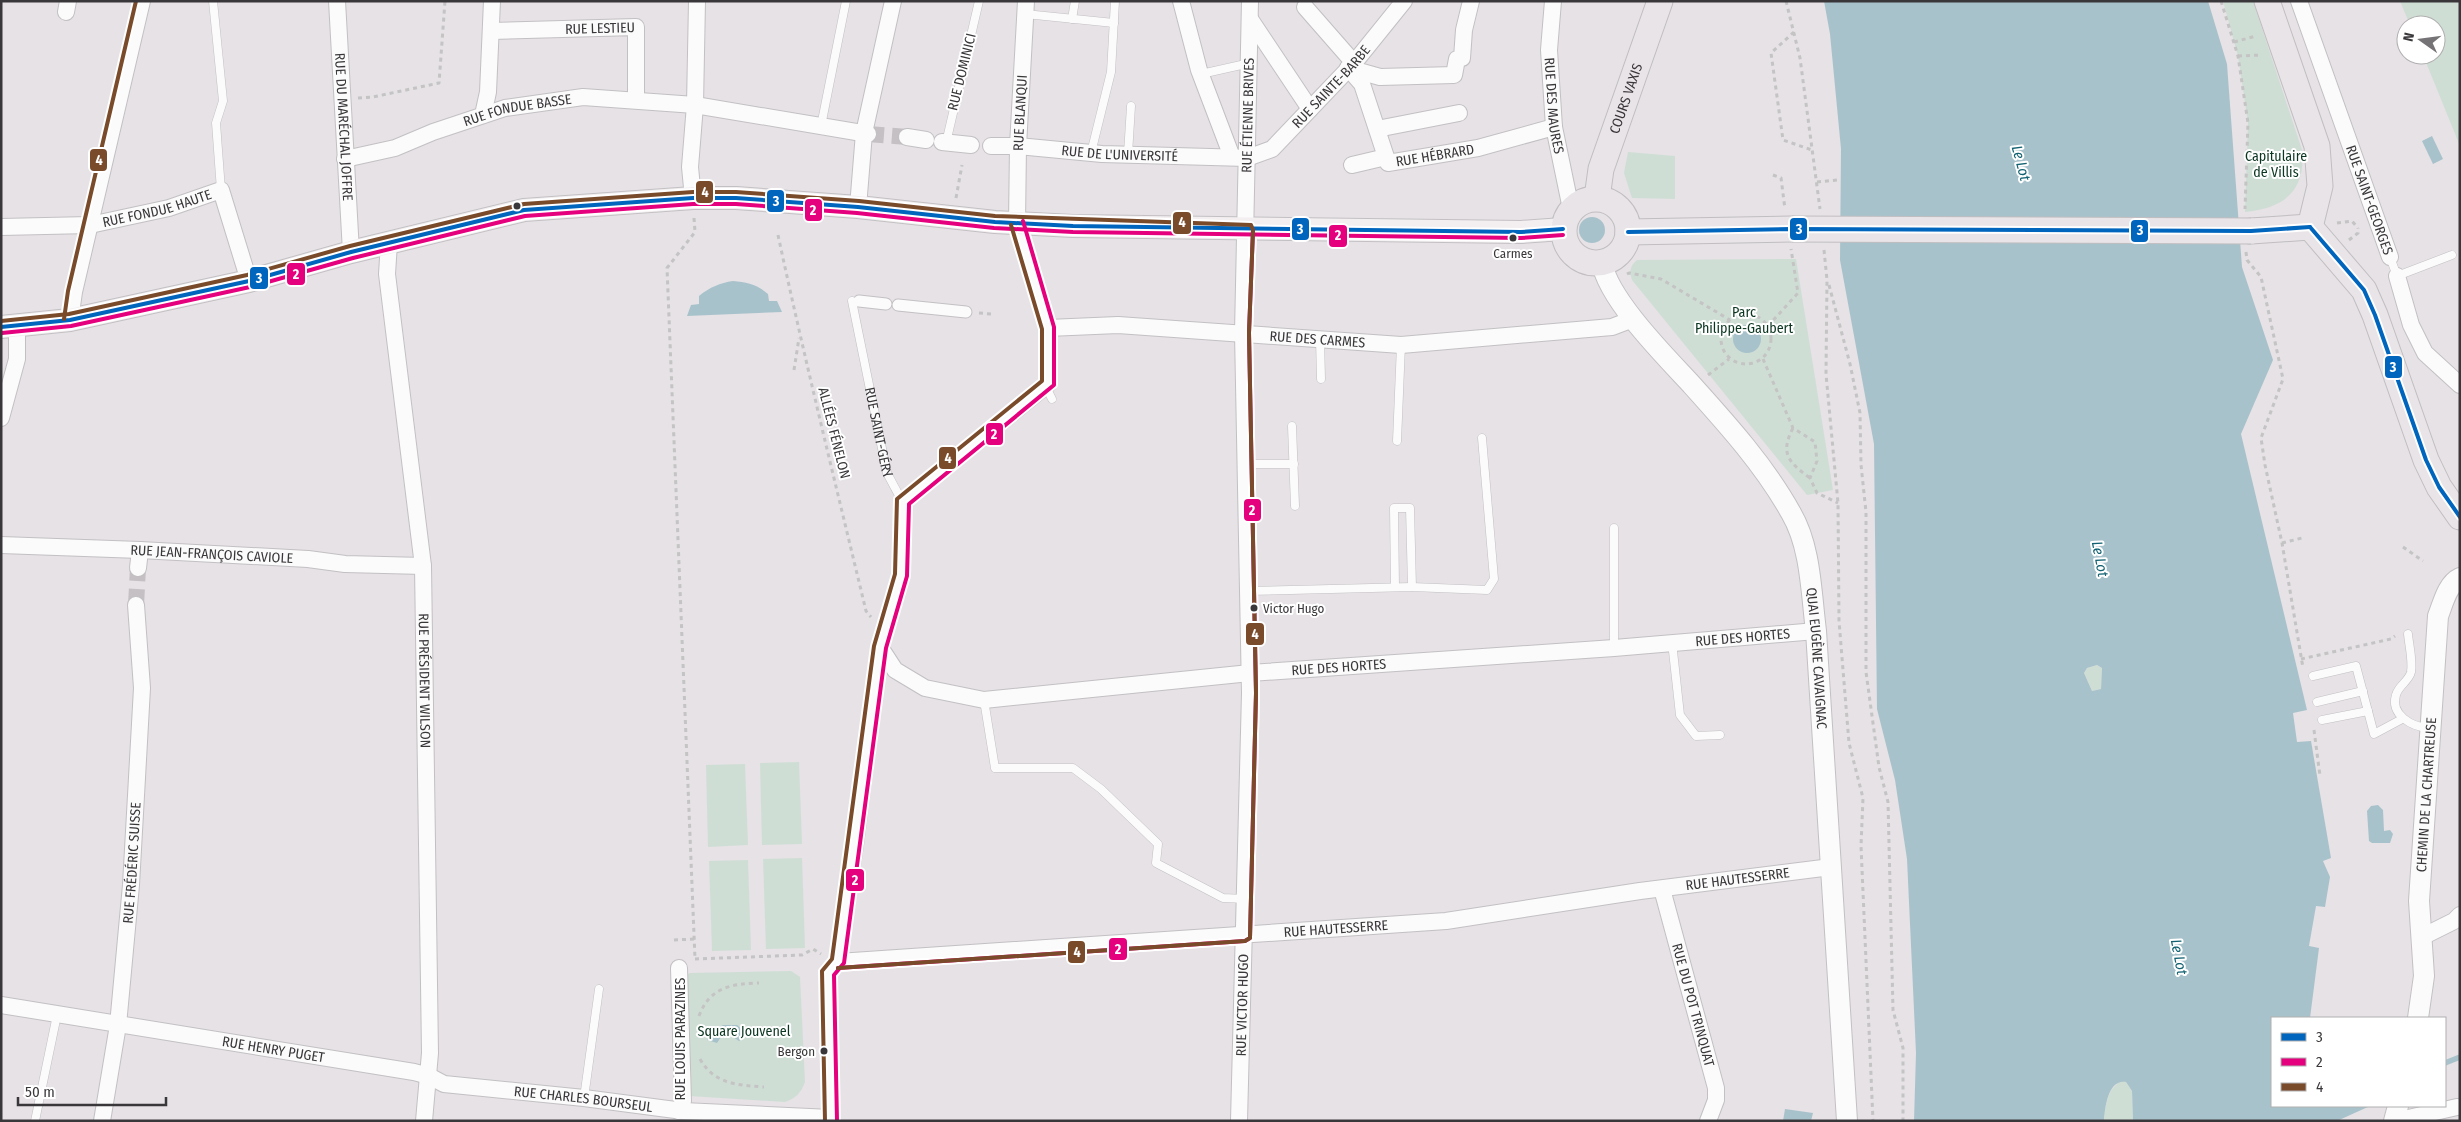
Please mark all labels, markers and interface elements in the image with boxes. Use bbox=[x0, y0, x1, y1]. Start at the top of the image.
north arrow bbox=[2396, 15, 2446, 65]
street label: RUE LESTIEU bbox=[565, 19, 635, 37]
text: N bbox=[2400, 31, 2418, 43]
street label: RUE DOMINICI bbox=[944, 32, 980, 112]
street label: RUE SAINTE-BARBE bbox=[1288, 41, 1374, 131]
street label: RUE DU MARÉCHAL JOFFRE bbox=[331, 52, 357, 202]
street label: RUE ÉTIENNE BRIVES bbox=[1237, 57, 1257, 173]
street label: RUE DES MAURES bbox=[1541, 57, 1568, 155]
street label: COURS VAXIS bbox=[1606, 61, 1646, 136]
street label: RUE BLANQUI bbox=[1009, 74, 1030, 151]
street label: RUE FONDUE BASSE bbox=[461, 90, 573, 130]
street label: RUE HÉBRARD bbox=[1394, 140, 1475, 170]
street label: RUE DE L'UNIVERSITÉ bbox=[1061, 142, 1179, 165]
water label: Le Lot bbox=[2008, 143, 2034, 183]
street label: RUE SAINT-GEORGES bbox=[2342, 143, 2397, 257]
line badge: 4 bbox=[89, 148, 108, 172]
park label: Capitulaire de Villis bbox=[2245, 148, 2307, 181]
text: 4 bbox=[95, 152, 103, 169]
line badge: 4 bbox=[695, 180, 714, 204]
text: 4 bbox=[701, 184, 709, 201]
street label: RUE FONDUE HAUTE bbox=[101, 185, 214, 231]
line badge: 3 bbox=[766, 189, 785, 213]
text: 3 bbox=[772, 193, 780, 210]
line badge: 2 bbox=[804, 198, 823, 222]
unlabelled marker bbox=[512, 201, 522, 211]
text: 2 bbox=[809, 202, 817, 219]
line badge: 4 bbox=[1172, 211, 1192, 235]
text: 4 bbox=[1178, 214, 1186, 231]
line badge: 3 bbox=[1291, 217, 1310, 241]
line badge: 3 bbox=[1789, 217, 1808, 241]
line badge: 3 bbox=[2130, 219, 2149, 243]
text: 3 bbox=[1296, 221, 1304, 238]
text: 3 bbox=[1795, 221, 1803, 238]
text: 3 bbox=[2136, 222, 2144, 239]
line badge: 2 bbox=[1328, 224, 1348, 248]
text: 2 bbox=[1334, 227, 1342, 244]
marker: Carmes bbox=[1508, 233, 1518, 243]
place label: Carmes bbox=[1493, 246, 1533, 261]
line badge: 2 bbox=[286, 262, 306, 286]
line badge: 3 bbox=[249, 266, 269, 290]
text: 2 bbox=[292, 266, 300, 283]
text: 3 bbox=[255, 270, 263, 287]
park label: Parc Philippe-Gaubert bbox=[1695, 304, 1794, 337]
street label: RUE DES CARMES bbox=[1269, 327, 1366, 351]
line badge: 3 bbox=[2384, 355, 2403, 379]
text: 3 bbox=[2389, 359, 2397, 376]
street label: ALLÉES FÉNELON bbox=[814, 385, 855, 480]
street label: RUE SAINT-GÉRY bbox=[861, 386, 897, 481]
line badge: 2 bbox=[985, 422, 1004, 446]
text: 2 bbox=[990, 426, 998, 443]
line badge: 4 bbox=[938, 446, 957, 470]
text: 4 bbox=[944, 450, 952, 467]
line badge: 2 bbox=[1243, 498, 1262, 522]
text: 2 bbox=[1248, 502, 1256, 519]
water label: Le Lot bbox=[2088, 540, 2112, 578]
street label: RUE JEAN-FRANÇOIS CAVIOLE bbox=[130, 541, 294, 567]
street label: QUAI EUGÈNE CAVAIGNAC bbox=[1803, 586, 1831, 730]
place label: Victor Hugo bbox=[1263, 601, 1325, 616]
marker: Victor Hugo bbox=[1249, 603, 1259, 613]
street label: RUE PRÉSIDENT WILSON bbox=[415, 613, 434, 748]
line badge: 4 bbox=[1245, 622, 1265, 646]
street label: RUE DES HORTES bbox=[1695, 625, 1791, 650]
text: 4 bbox=[1251, 626, 1259, 643]
street label: RUE DES HORTES bbox=[1291, 655, 1387, 679]
street label: CHEMIN DE LA CHARTREUSE bbox=[2412, 716, 2440, 873]
street label: RUE FRÉDÉRIC SUISSE bbox=[119, 801, 144, 924]
street label: RUE HAUTESSERRE bbox=[1685, 864, 1791, 894]
line badge: 2 bbox=[845, 868, 865, 892]
text: 2 bbox=[851, 872, 859, 889]
street label: RUE HAUTESSERRE bbox=[1283, 916, 1389, 940]
line badge: 2 bbox=[1108, 937, 1128, 961]
water label: Le Lot bbox=[2167, 938, 2191, 976]
line badge: 4 bbox=[1067, 940, 1086, 964]
text: 2 bbox=[1114, 941, 1122, 958]
street label: RUE DU POT TRINQUAT bbox=[1669, 941, 1718, 1069]
text: 4 bbox=[1073, 944, 1081, 961]
street label: RUE VICTOR HUGO bbox=[1232, 953, 1252, 1057]
street label: RUE LOUIS PARAZINES bbox=[672, 977, 689, 1101]
legend bbox=[2271, 1017, 2446, 1107]
park label: Square Jouvenel bbox=[698, 1023, 791, 1040]
text: 3 bbox=[2316, 1028, 2323, 1046]
street label: RUE HENRY PUGET bbox=[221, 1033, 326, 1066]
place label: Bergon bbox=[778, 1044, 815, 1059]
marker: Bergon bbox=[819, 1046, 829, 1056]
text: 2 bbox=[2316, 1053, 2323, 1071]
scale bar bbox=[18, 1074, 165, 1106]
text: 4 bbox=[2316, 1078, 2323, 1096]
text: 50 m bbox=[25, 1083, 55, 1101]
street label: RUE CHARLES BOURSEUL bbox=[513, 1083, 654, 1115]

